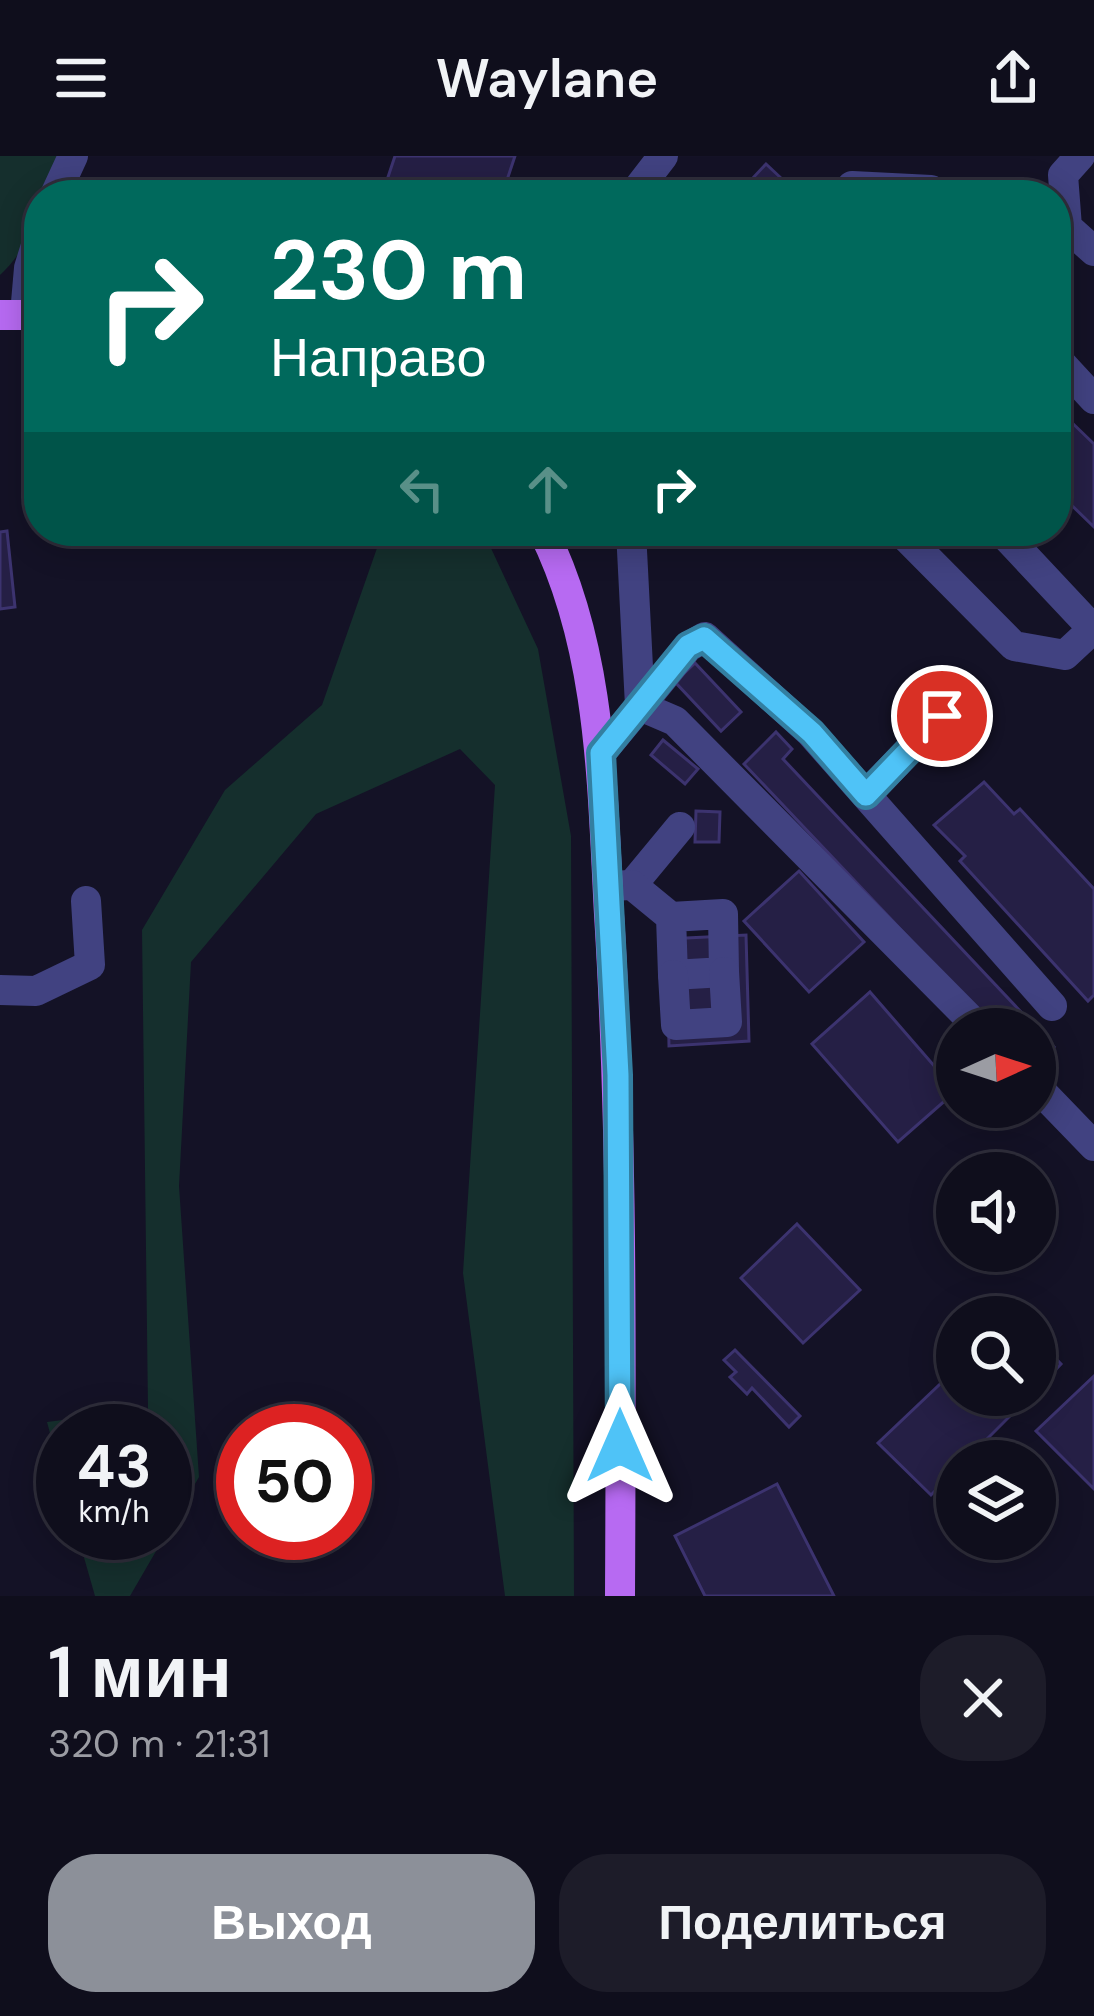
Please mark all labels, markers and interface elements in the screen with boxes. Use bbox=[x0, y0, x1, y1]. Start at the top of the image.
text: Waylane bbox=[436, 43, 658, 114]
icon: menu bbox=[48, 45, 114, 111]
icon: share bbox=[980, 45, 1046, 111]
text: 230 m bbox=[270, 216, 527, 325]
icon: right bbox=[72, 228, 228, 384]
text: Направо bbox=[270, 322, 486, 393]
icon: left bbox=[389, 456, 455, 522]
icon: ahead bbox=[515, 456, 581, 522]
icon: right bbox=[641, 456, 707, 522]
pin bbox=[891, 665, 993, 767]
icon: arrive bbox=[909, 683, 975, 749]
north arrow bbox=[936, 1008, 1056, 1128]
map controls bbox=[936, 1008, 1056, 1560]
button: sound bbox=[936, 1152, 1056, 1272]
button: search bbox=[936, 1296, 1056, 1416]
position arrow bbox=[557, 1383, 683, 1509]
speed limit sign: 50 bbox=[216, 1404, 372, 1560]
text: 43 bbox=[76, 1427, 152, 1506]
button: layers bbox=[936, 1440, 1056, 1560]
text: km/h bbox=[79, 1492, 149, 1531]
text: 1 мин bbox=[48, 1626, 232, 1719]
button: close bbox=[920, 1635, 1046, 1761]
text: 320 m · 21:31 bbox=[48, 1718, 270, 1769]
button: Выход bbox=[48, 1854, 535, 1992]
button: Поделиться bbox=[559, 1854, 1046, 1992]

